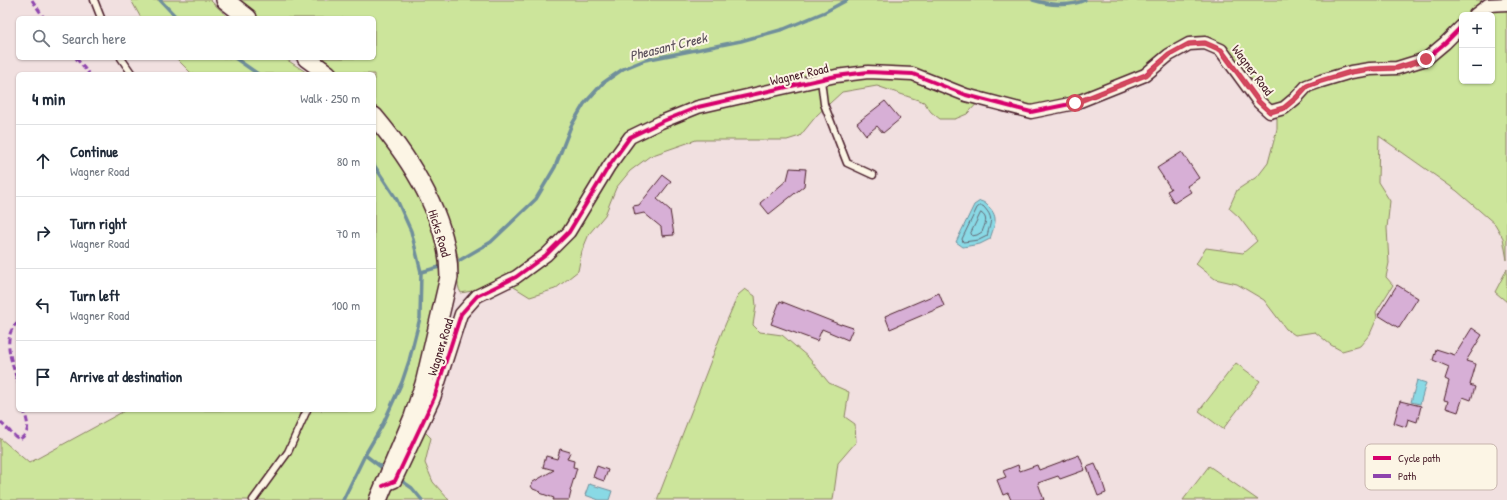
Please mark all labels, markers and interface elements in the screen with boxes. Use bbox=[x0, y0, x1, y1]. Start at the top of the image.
map controls bbox=[1459, 12, 1495, 84]
button: + bbox=[1459, 12, 1495, 48]
search box bbox=[16, 16, 376, 60]
icon: search bbox=[30, 27, 52, 49]
water label: Pheasant Creek bbox=[627, 27, 710, 65]
text: Search here bbox=[62, 28, 126, 49]
street label: Wagner Road bbox=[1228, 41, 1278, 99]
button: − bbox=[1459, 48, 1495, 84]
route end bbox=[1417, 50, 1435, 68]
street label: Wagner Road bbox=[768, 59, 830, 89]
text: 4 min bbox=[32, 87, 65, 110]
text: Walk · 250 m bbox=[300, 89, 360, 107]
route start bbox=[1066, 94, 1084, 112]
text: Continue bbox=[70, 141, 118, 162]
icon: ahead bbox=[32, 150, 54, 172]
text: 80 m bbox=[337, 152, 360, 170]
text: Wagner Road bbox=[70, 162, 129, 180]
street label: Hicks Road bbox=[424, 207, 456, 259]
text: Turn right bbox=[70, 213, 126, 234]
icon: right bbox=[32, 222, 54, 244]
text: 70 m bbox=[336, 224, 360, 242]
text: Wagner Road bbox=[70, 234, 129, 252]
text: Turn left bbox=[70, 285, 120, 306]
icon: left bbox=[32, 294, 54, 316]
text: 100 m bbox=[332, 296, 360, 314]
text: Wagner Road bbox=[70, 306, 129, 324]
street label: Wagner Road bbox=[423, 316, 457, 378]
icon: arrive bbox=[32, 366, 54, 388]
text: Arrive at destination bbox=[70, 366, 182, 387]
legend bbox=[1365, 444, 1497, 490]
text: Cycle path bbox=[1398, 451, 1441, 465]
text: Path bbox=[1398, 469, 1416, 483]

